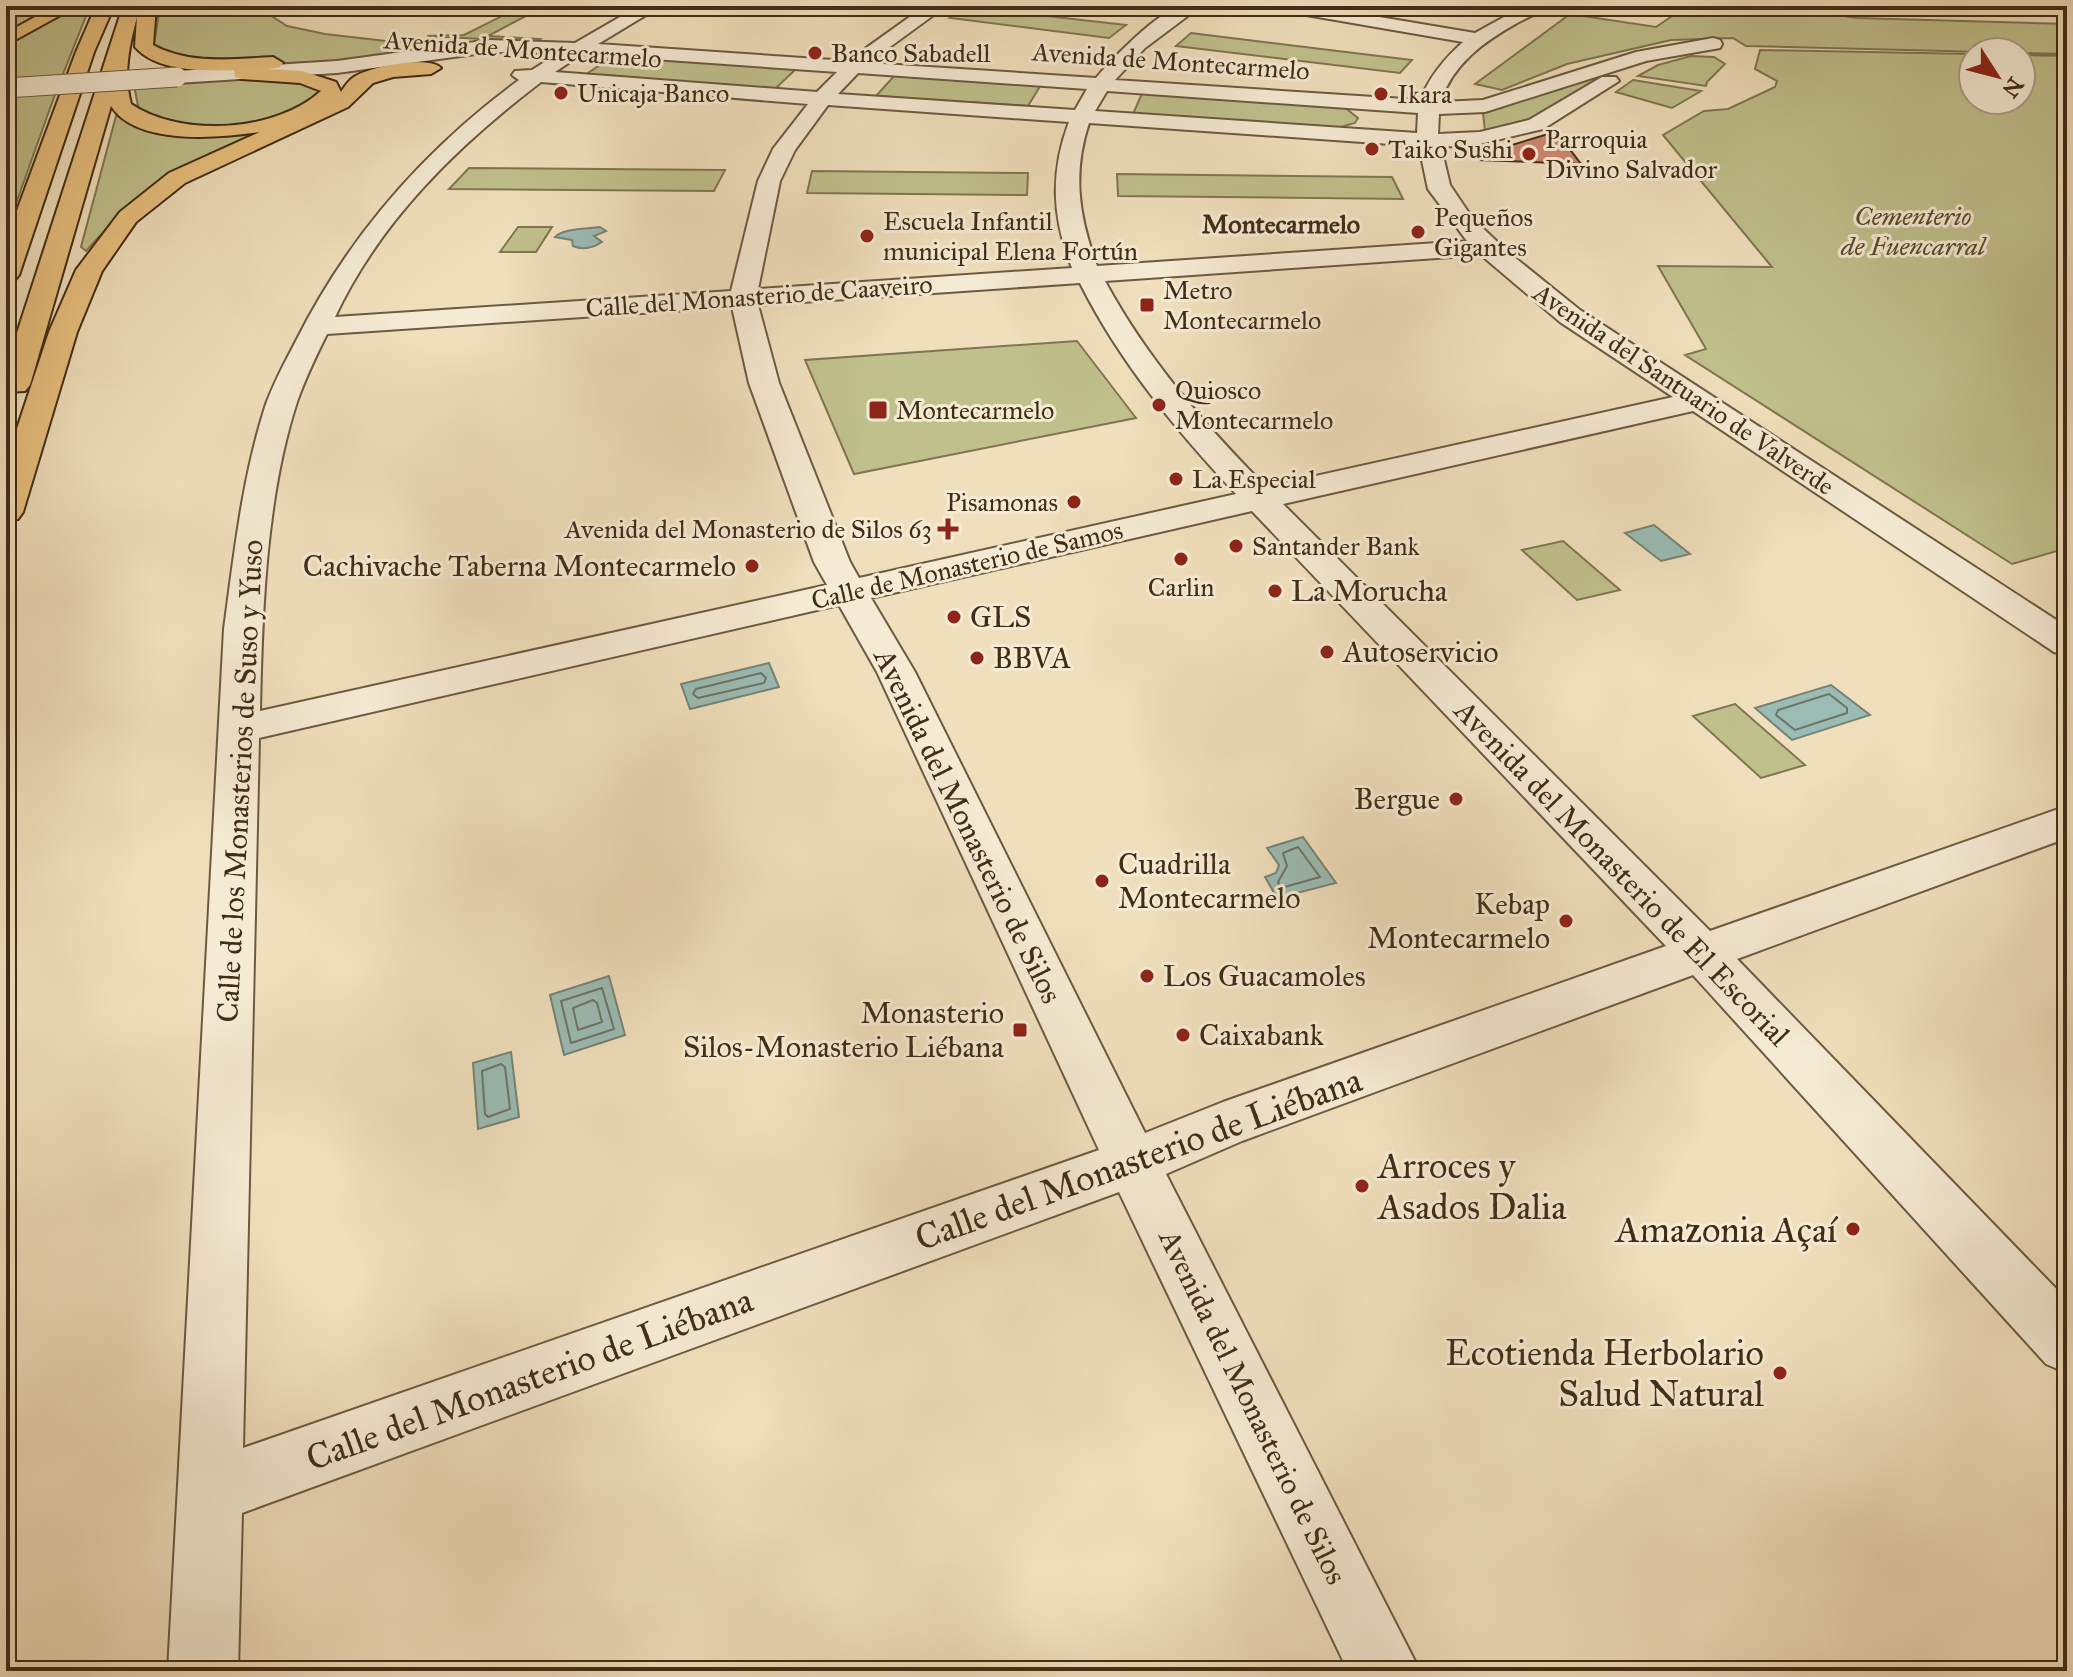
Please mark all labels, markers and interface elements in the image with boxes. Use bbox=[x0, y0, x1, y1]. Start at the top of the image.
street label: Avenida de Montecarmelo bbox=[382, 23, 663, 75]
street label: Avenida de Montecarmelo bbox=[1030, 35, 1311, 87]
north arrow bbox=[1957, 36, 2037, 116]
place label: Banco Sabadell bbox=[831, 37, 991, 69]
marker: Banco Sabadell bbox=[806, 44, 824, 62]
text: N bbox=[1996, 72, 2029, 103]
place label: Unicaja Banco bbox=[577, 77, 729, 109]
place label: Ikara bbox=[1397, 78, 1452, 110]
marker: Unicaja Banco bbox=[552, 84, 570, 102]
marker: Ikara bbox=[1372, 85, 1390, 103]
place label: Parroquia Divino Salvador bbox=[1545, 123, 1717, 185]
place label: Taiko Sushi bbox=[1388, 133, 1513, 165]
marker: Taiko Sushi bbox=[1363, 140, 1381, 158]
marker: Parroquia Divino Salvador bbox=[1520, 145, 1538, 163]
park label: Cementerio de Fuencarral bbox=[1840, 200, 1987, 262]
place label: Pequeños Gigantes bbox=[1434, 201, 1533, 263]
place label: Escuela Infantil municipal Elena Fortún bbox=[883, 205, 1138, 267]
district label: Montecarmelo bbox=[1202, 208, 1360, 240]
marker: Pequeños Gigantes bbox=[1409, 223, 1427, 241]
marker: Escuela Infantil municipal Elena Fortún bbox=[858, 227, 876, 245]
street label: Calle del Monasterio de Caaveiro bbox=[584, 268, 934, 324]
place label: Metro Montecarmelo bbox=[1163, 274, 1321, 336]
street label: Avenida del Santuario de Valverde bbox=[1527, 276, 1841, 502]
marker: Metro Montecarmelo bbox=[1138, 296, 1156, 314]
place label: Quiosco Montecarmelo bbox=[1175, 374, 1333, 436]
place label: Montecarmelo bbox=[896, 394, 1054, 426]
marker: Quiosco Montecarmelo bbox=[1150, 396, 1168, 414]
marker: Montecarmelo bbox=[867, 399, 889, 421]
place label: La Especial bbox=[1192, 463, 1316, 495]
marker: La Especial bbox=[1167, 470, 1185, 488]
place label: Pisamonas bbox=[946, 486, 1058, 518]
marker: Pisamonas bbox=[1065, 493, 1083, 511]
place label: Avenida del Monasterio de Silos 63 bbox=[564, 513, 932, 545]
street label: Calle de Monasterio de Samos bbox=[808, 514, 1126, 616]
marker: Avenida del Monasterio de Silos 63 bbox=[939, 520, 957, 538]
place label: Santander Bank bbox=[1252, 530, 1421, 562]
marker: Santander Bank bbox=[1227, 537, 1245, 555]
street label: Calle de los Monasterios de Suso y Yuso bbox=[209, 539, 271, 1023]
place label: Cachivache Taberna Montecarmelo bbox=[303, 548, 736, 584]
marker: Carlin bbox=[1172, 550, 1190, 568]
marker: Cachivache Taberna Montecarmelo bbox=[743, 557, 761, 575]
place label: Carlin bbox=[1148, 571, 1214, 603]
place label: La Morucha bbox=[1291, 573, 1448, 609]
marker: La Morucha bbox=[1266, 582, 1284, 600]
place label: GLS bbox=[970, 599, 1031, 635]
marker: GLS bbox=[945, 608, 963, 626]
place label: Autoservicio bbox=[1341, 634, 1499, 670]
place label: BBVA bbox=[993, 640, 1071, 676]
street label: Avenida del Monasterio de Silos bbox=[865, 641, 1070, 1009]
marker: Autoservicio bbox=[1318, 643, 1336, 661]
marker: BBVA bbox=[968, 649, 986, 667]
street label: Avenida del Monasterio de El Escorial bbox=[1445, 691, 1798, 1054]
place label: Bergue bbox=[1354, 781, 1440, 817]
marker: Bergue bbox=[1447, 790, 1465, 808]
place label: Cuadrilla Montecarmelo bbox=[1118, 846, 1301, 916]
marker: Cuadrilla Montecarmelo bbox=[1093, 872, 1111, 890]
place label: Kebap Montecarmelo bbox=[1367, 886, 1550, 956]
marker: Kebap Montecarmelo bbox=[1557, 912, 1575, 930]
place label: Los Guacamoles bbox=[1163, 958, 1366, 994]
marker: Los Guacamoles bbox=[1138, 967, 1156, 985]
place label: Monasterio Silos-Monasterio Liébana bbox=[683, 995, 1004, 1065]
place label: Caixabank bbox=[1199, 1017, 1324, 1053]
marker: Monasterio Silos-Monasterio Liébana bbox=[1011, 1021, 1029, 1039]
marker: Caixabank bbox=[1174, 1026, 1192, 1044]
street label: Calle del Monasterio de Liébana bbox=[909, 1057, 1368, 1260]
place label: Arroces y Asados Dalia bbox=[1376, 1144, 1567, 1229]
marker: Arroces y Asados Dalia bbox=[1353, 1177, 1371, 1195]
place label: Amazonia Açaí bbox=[1614, 1208, 1839, 1252]
marker: Amazonia Açaí bbox=[1844, 1220, 1862, 1238]
street label: Avenida del Monasterio de Silos bbox=[1150, 1222, 1355, 1590]
street label: Calle del Monasterio de Liébana bbox=[300, 1277, 759, 1480]
place label: Ecotienda Herbolario Salud Natural bbox=[1445, 1331, 1764, 1416]
marker: Ecotienda Herbolario Salud Natural bbox=[1771, 1364, 1789, 1382]

